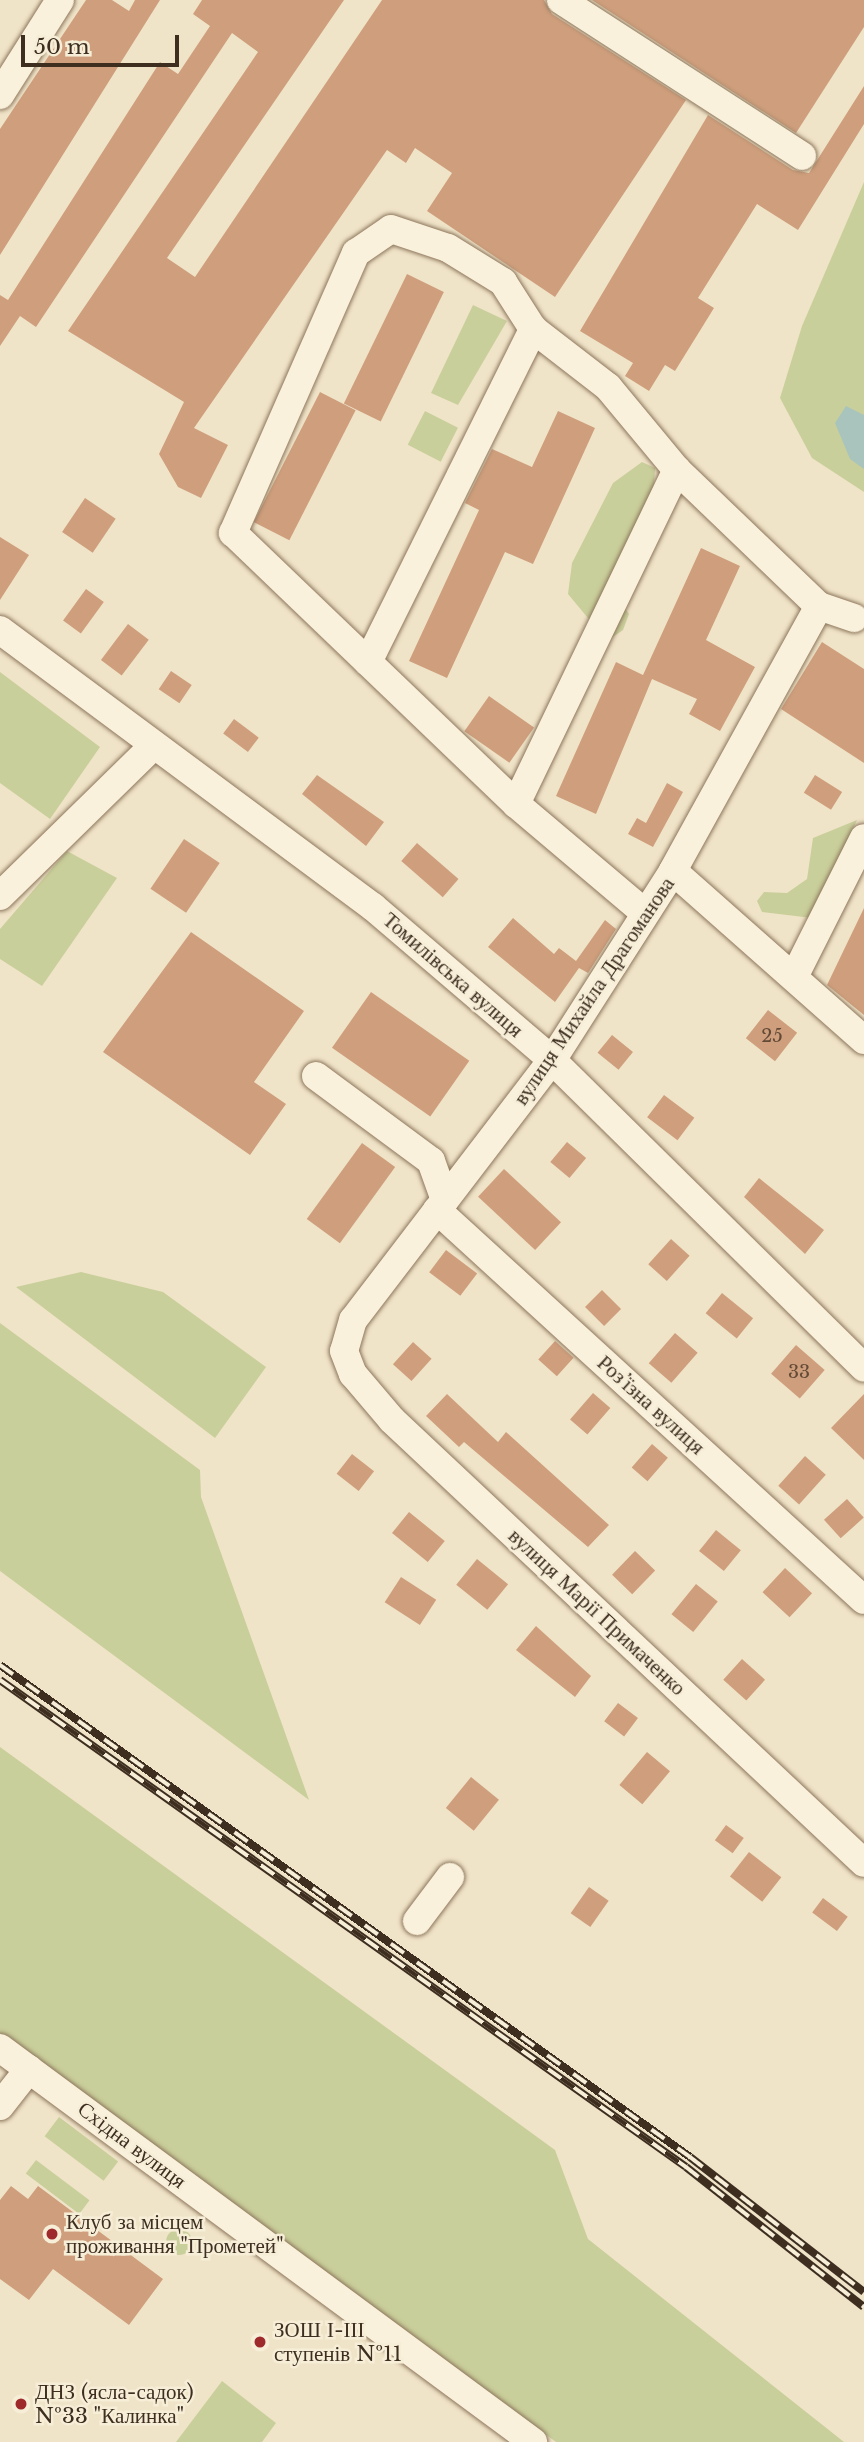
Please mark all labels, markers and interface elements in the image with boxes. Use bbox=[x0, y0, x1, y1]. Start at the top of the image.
scale bar bbox=[24, 21, 182, 65]
text: 50 m bbox=[34, 34, 89, 60]
street label: вулиця Михайла Драгоманова bbox=[508, 872, 680, 1110]
street label: Томилівська вулиця bbox=[378, 907, 528, 1043]
house number: 25 bbox=[761, 1025, 783, 1047]
street label: Розʼїзна вулиця bbox=[592, 1350, 710, 1460]
house number: 33 bbox=[788, 1361, 810, 1383]
street label: вулиця Марії Примаченко bbox=[503, 1523, 691, 1701]
street label: Східна вулиця bbox=[73, 2096, 191, 2194]
place label: Клуб за місцем проживання "Прометей" bbox=[66, 2209, 284, 2259]
marker: Клуб за місцем проживання "Прометей" bbox=[44, 2226, 60, 2242]
place label: ЗОШ І-ІІІ ступенів №11 bbox=[274, 2317, 402, 2367]
marker: ЗОШ І-ІІІ ступенів №11 bbox=[252, 2334, 268, 2350]
place label: ДНЗ (ясла-садок) №33 "Калинка" bbox=[35, 2379, 194, 2429]
marker: ДНЗ (ясла-садок) №33 "Калинка" bbox=[13, 2396, 29, 2412]

